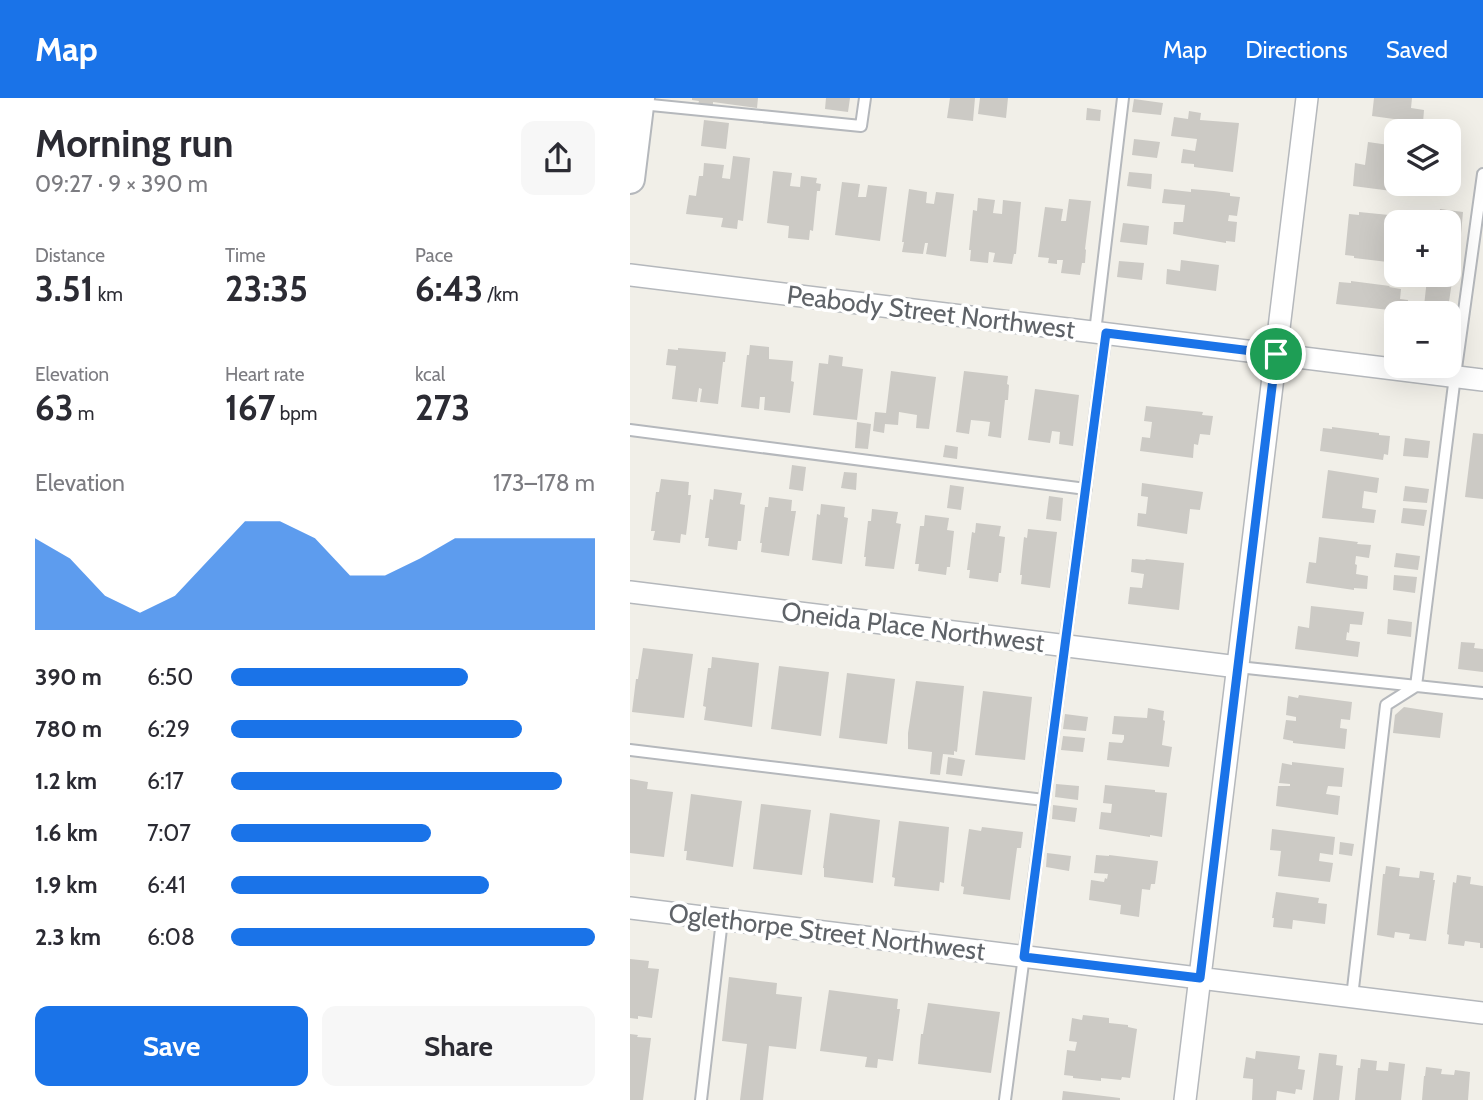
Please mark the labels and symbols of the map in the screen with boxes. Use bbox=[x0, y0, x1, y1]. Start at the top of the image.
street label: Peabody Street Northwest bbox=[785, 278, 1077, 346]
pin bbox=[1246, 324, 1306, 384]
street label: Oneida Place Northwest bbox=[780, 595, 1047, 659]
street label: Oglethorpe Street Northwest bbox=[667, 897, 987, 967]

